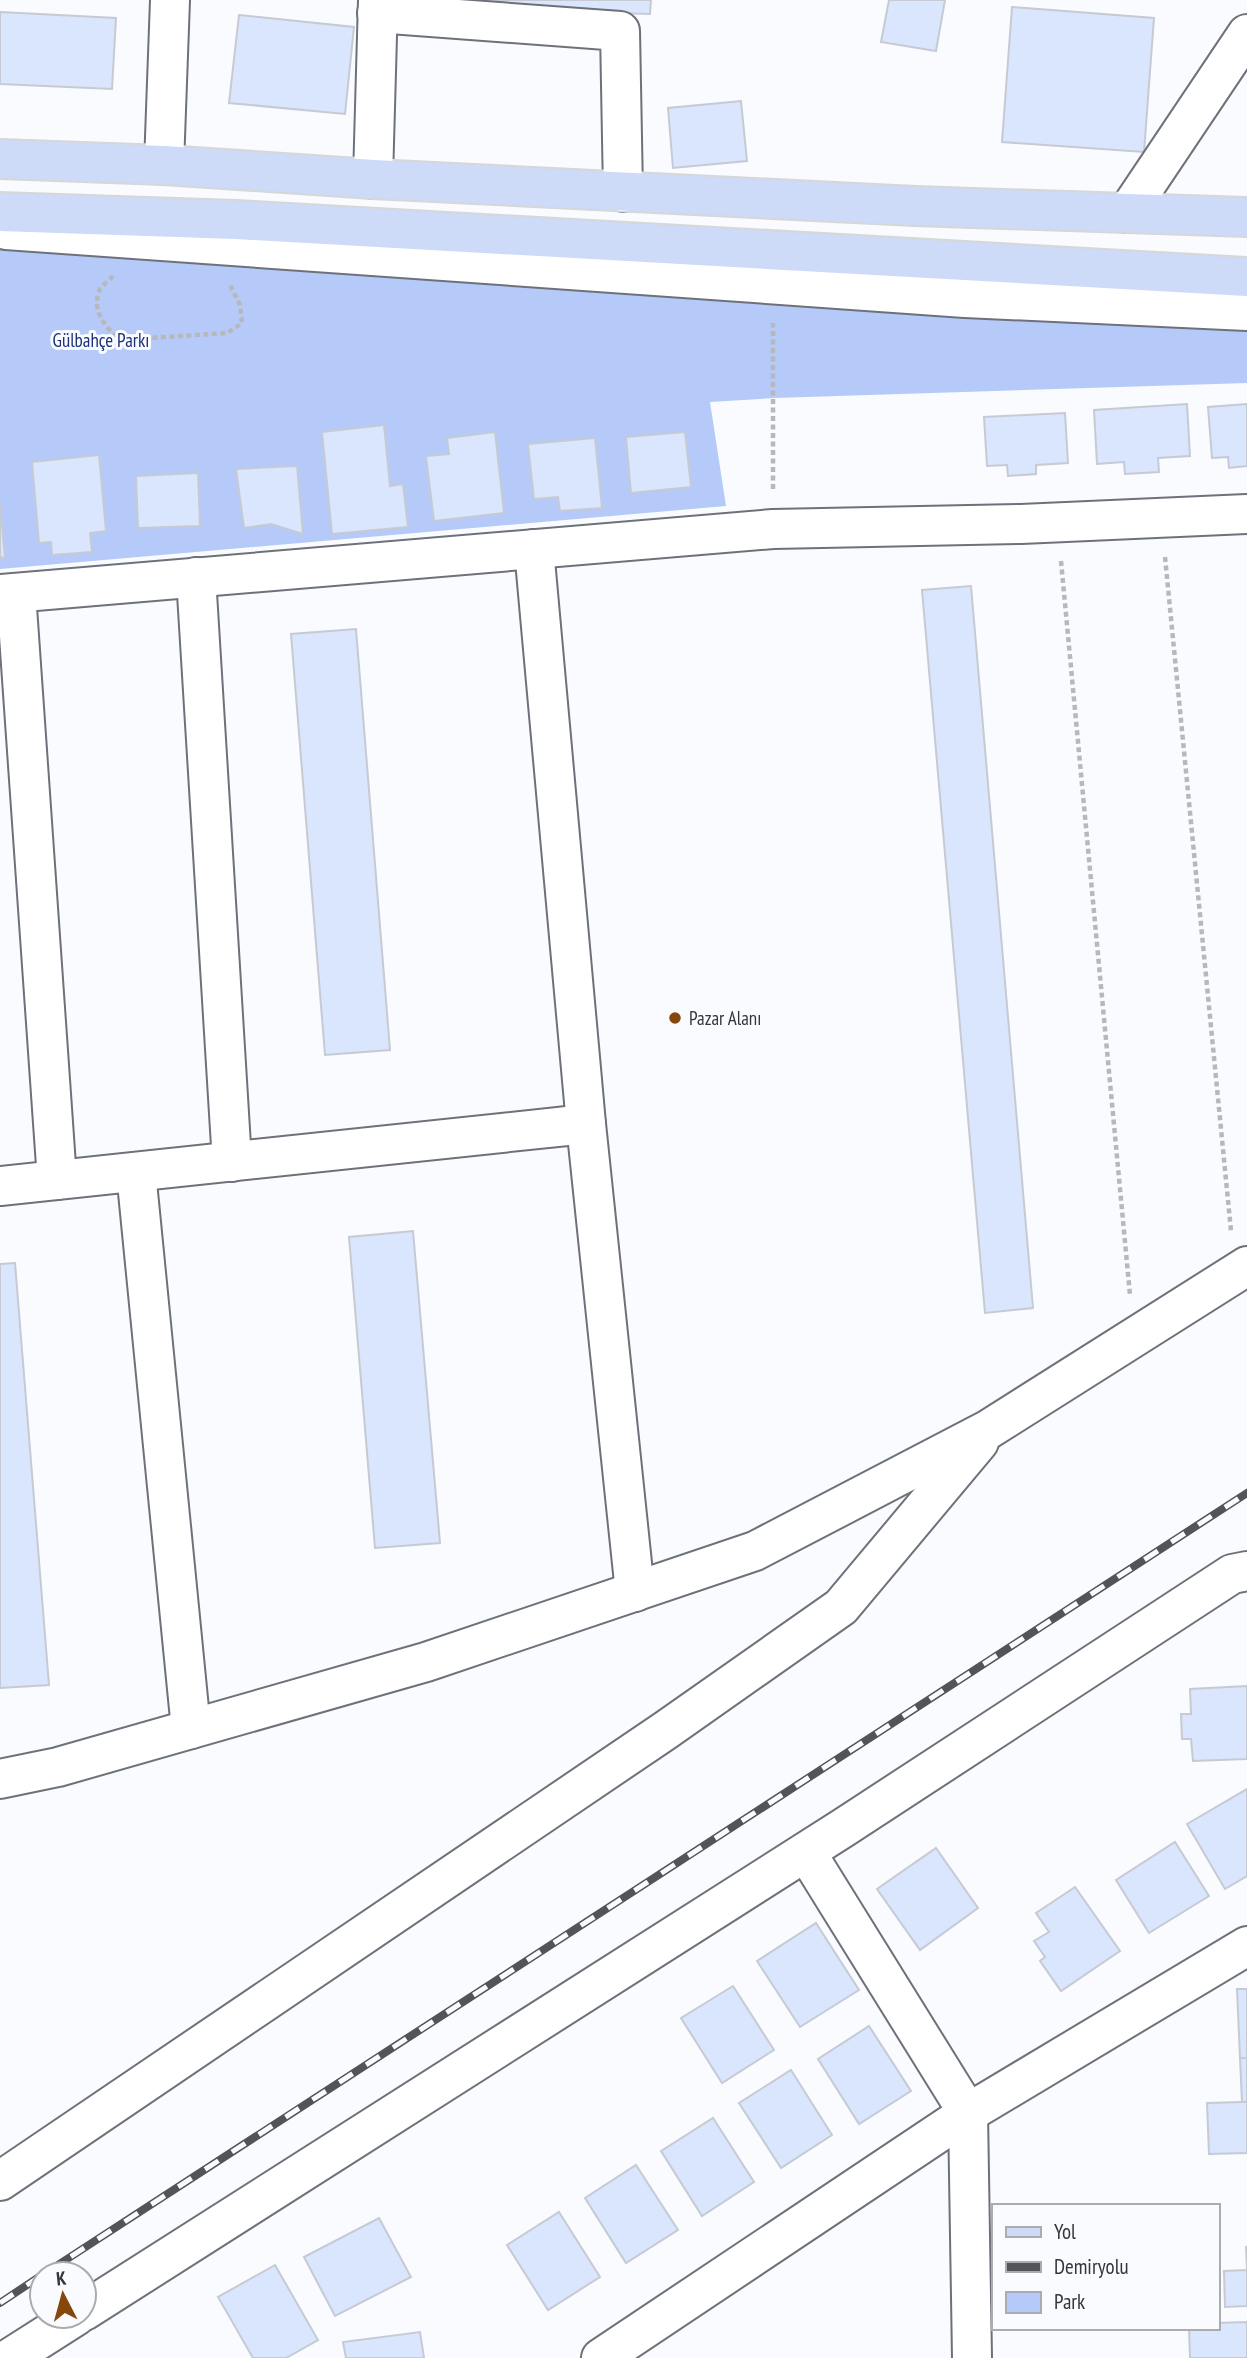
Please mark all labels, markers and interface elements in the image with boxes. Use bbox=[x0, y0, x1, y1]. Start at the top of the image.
park label: Gülbahçe Parkı bbox=[53, 328, 149, 352]
place label: Pazar Alanı bbox=[689, 1006, 761, 1030]
marker: Pazar Alanı bbox=[667, 1010, 683, 1026]
legend bbox=[992, 2204, 1219, 2330]
text: Yol bbox=[1054, 2218, 1076, 2245]
text: Demiryolu bbox=[1054, 2253, 1129, 2280]
north arrow bbox=[28, 2260, 98, 2330]
text: K bbox=[55, 2266, 68, 2291]
text: Park bbox=[1054, 2288, 1085, 2315]

